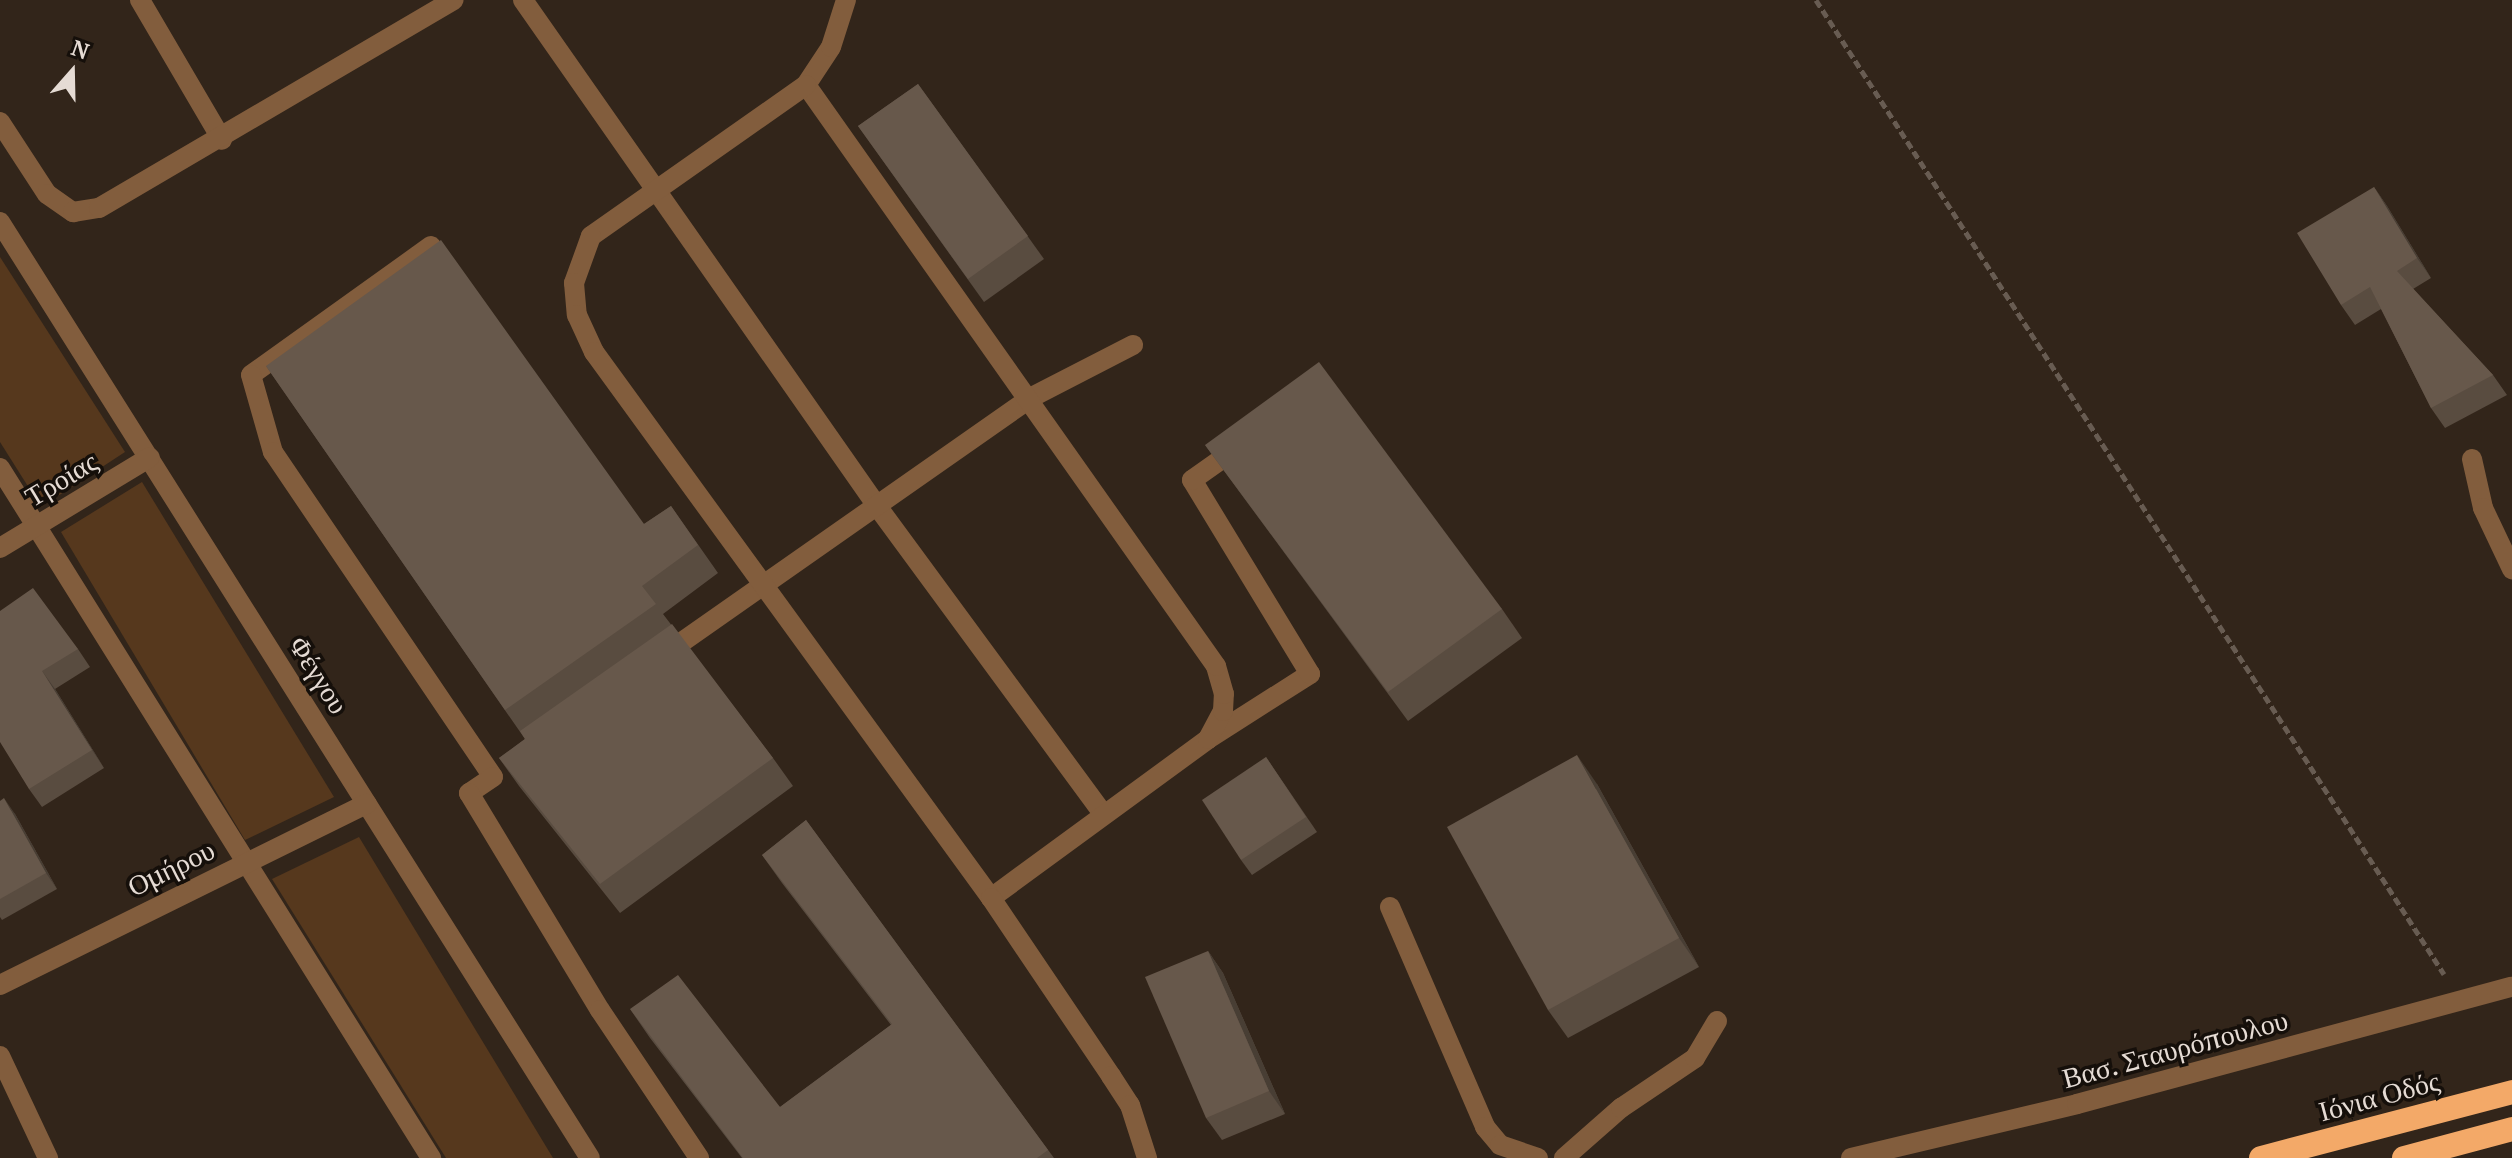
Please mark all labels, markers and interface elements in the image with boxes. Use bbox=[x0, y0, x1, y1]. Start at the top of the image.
north arrow bbox=[32, 32, 112, 112]
text: N bbox=[68, 32, 93, 65]
street label: Τροίας bbox=[19, 444, 103, 514]
street label: Φέγγου bbox=[282, 630, 356, 720]
street label: Ομήρου bbox=[122, 833, 220, 903]
street label: Βασ. Σταυρόπουλου bbox=[2058, 1003, 2292, 1095]
street label: Ιόνια Οδός bbox=[2315, 1064, 2443, 1128]

